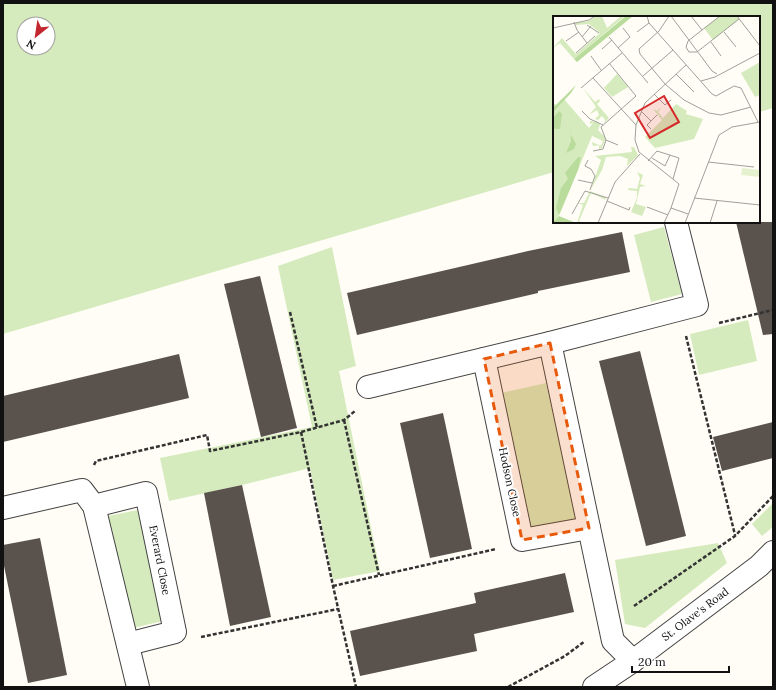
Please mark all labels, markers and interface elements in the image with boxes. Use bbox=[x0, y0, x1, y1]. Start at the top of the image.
north arrow bbox=[16, 16, 56, 56]
inset map bbox=[553, 16, 760, 223]
text: N bbox=[23, 36, 38, 53]
street label: Hodson Close bbox=[496, 446, 524, 518]
street label: Everard Close bbox=[146, 524, 174, 596]
street label: St. Olave's Road bbox=[659, 584, 732, 644]
scale bar bbox=[632, 648, 729, 674]
text: 20 m bbox=[638, 654, 666, 669]

